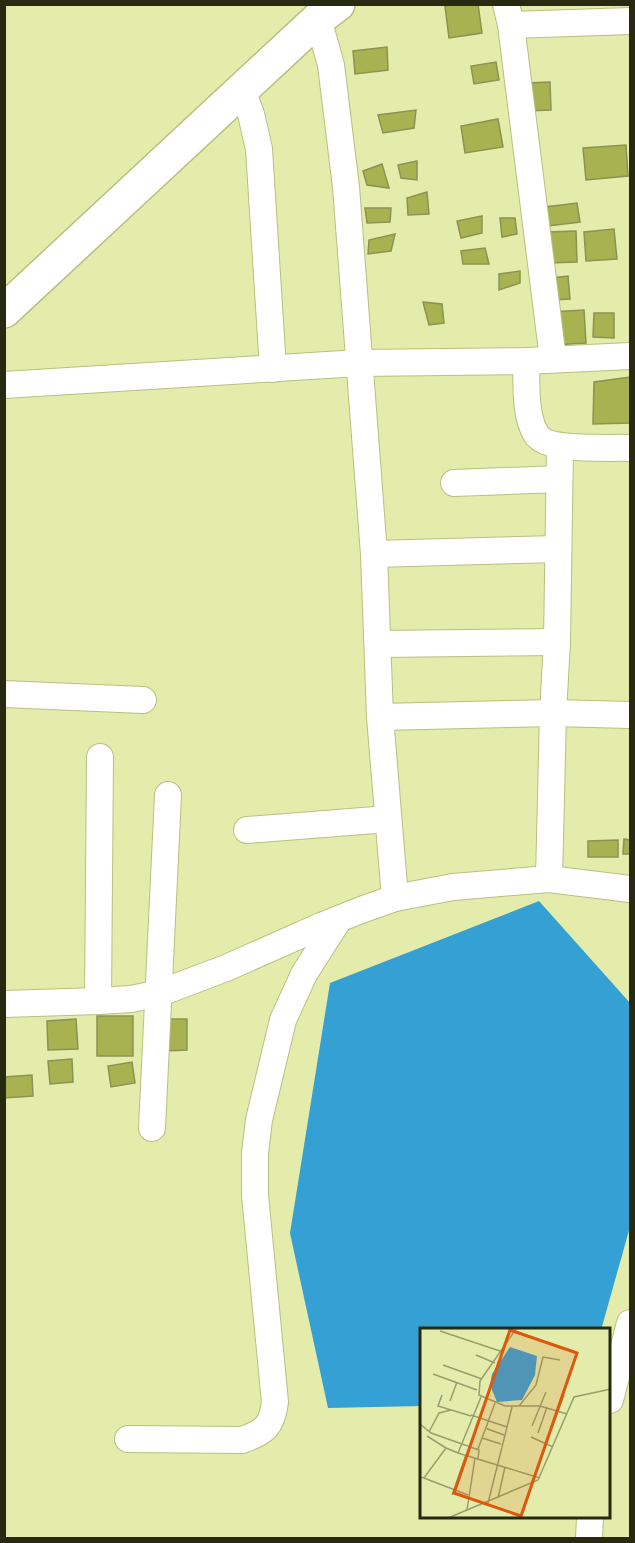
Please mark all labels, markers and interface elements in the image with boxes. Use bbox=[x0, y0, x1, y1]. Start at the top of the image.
inset map bbox=[420, 1328, 611, 1519]

